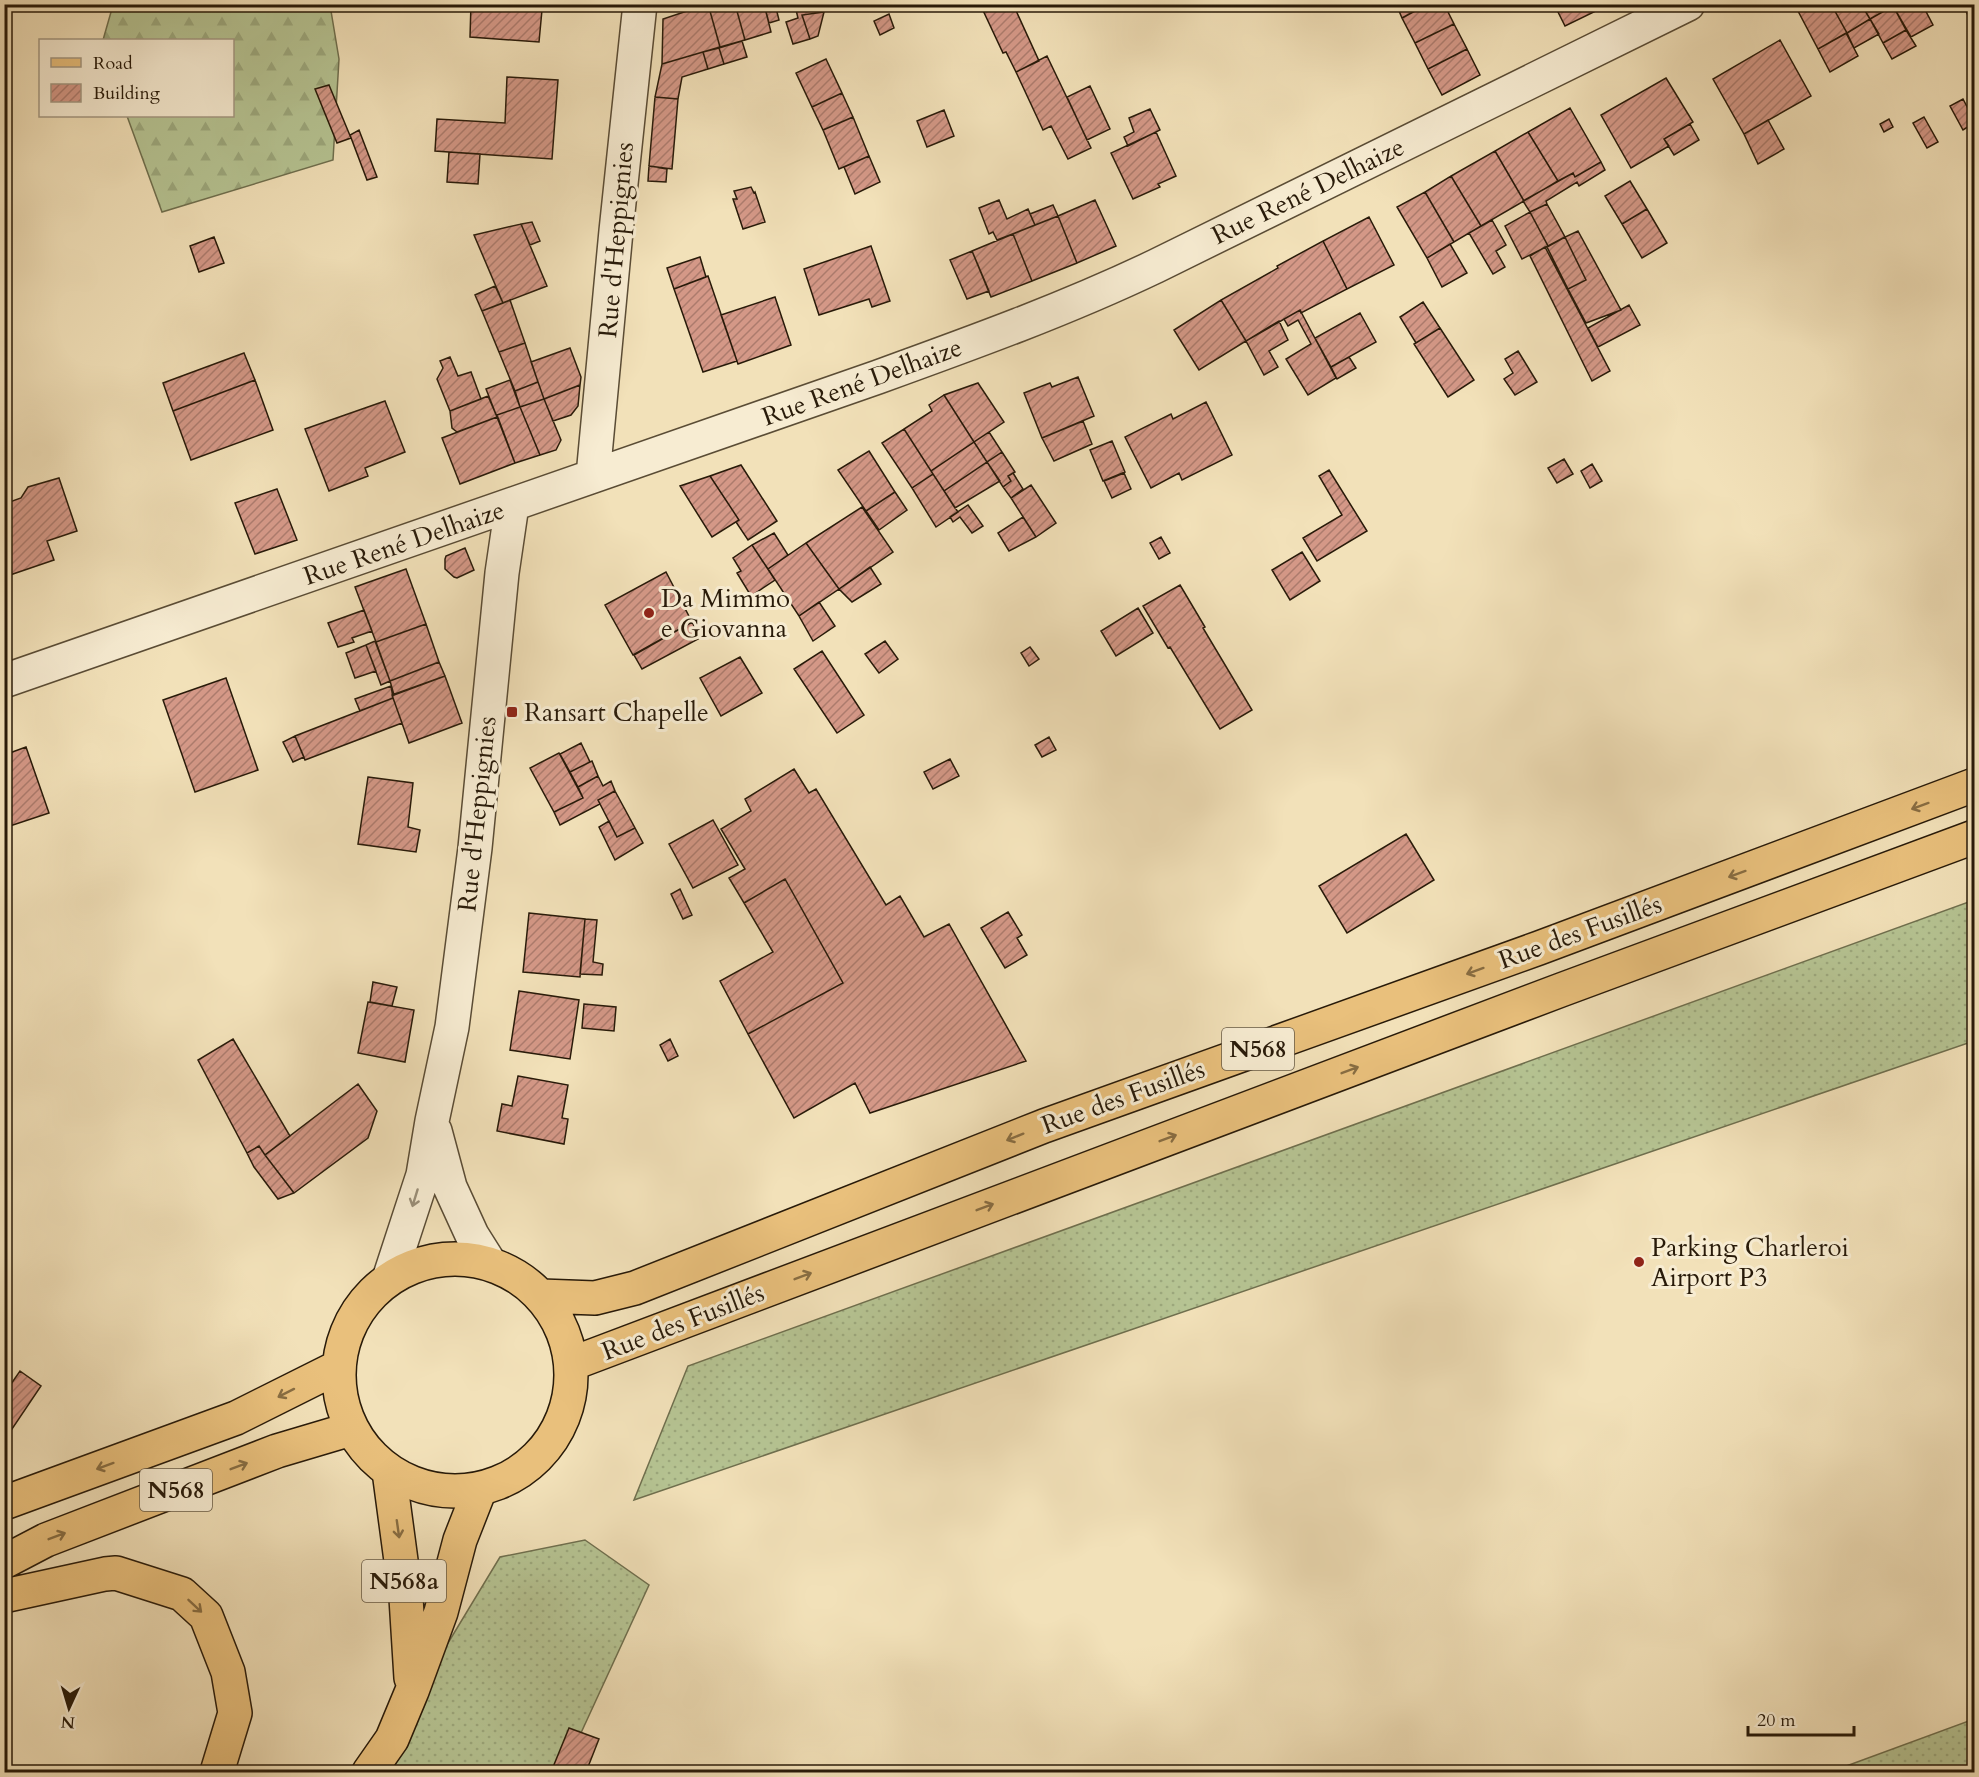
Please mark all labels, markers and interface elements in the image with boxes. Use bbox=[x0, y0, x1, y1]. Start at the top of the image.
legend bbox=[39, 39, 234, 117]
text: Road bbox=[93, 51, 133, 76]
text: Building bbox=[93, 81, 161, 106]
street label: Rue René Delhaize bbox=[1206, 129, 1410, 253]
street label: Rue d'Heppignies bbox=[590, 141, 642, 339]
street label: Rue René Delhaize bbox=[757, 330, 967, 434]
street label: Rue René Delhaize bbox=[299, 492, 509, 594]
place label: Da Mimmo e Giovanna bbox=[661, 581, 790, 646]
marker: Da Mimmo e Giovanna bbox=[642, 606, 656, 620]
place label: Ransart Chapelle bbox=[524, 695, 709, 730]
marker: Ransart Chapelle bbox=[505, 705, 519, 719]
street label: Rue d'Heppignies bbox=[449, 714, 505, 914]
one-way arrow bbox=[1911, 801, 1930, 812]
one-way arrow bbox=[1728, 869, 1747, 880]
street label: Rue des Fusillés bbox=[1494, 886, 1666, 978]
one-way arrow bbox=[1466, 966, 1485, 977]
road number: N568 bbox=[1222, 1028, 1294, 1070]
street label: Rue des Fusillés bbox=[1037, 1051, 1209, 1143]
one-way arrow bbox=[1340, 1063, 1359, 1074]
one-way arrow bbox=[1007, 1132, 1025, 1143]
one-way arrow bbox=[1158, 1132, 1176, 1143]
one-way arrow bbox=[409, 1188, 420, 1207]
one-way arrow bbox=[975, 1201, 994, 1212]
place label: Parking Charleroi Airport P3 bbox=[1651, 1230, 1849, 1295]
marker: Parking Charleroi Airport P3 bbox=[1632, 1255, 1646, 1269]
one-way arrow bbox=[793, 1270, 812, 1281]
street label: Rue des Fusillés bbox=[597, 1275, 769, 1369]
one-way arrow bbox=[278, 1388, 296, 1399]
one-way arrow bbox=[229, 1459, 248, 1470]
one-way arrow bbox=[97, 1461, 115, 1472]
road number: N568 bbox=[140, 1469, 212, 1511]
one-way arrow bbox=[392, 1518, 403, 1538]
one-way arrow bbox=[47, 1529, 66, 1540]
road number: N568a bbox=[362, 1560, 446, 1602]
one-way arrow bbox=[187, 1598, 202, 1613]
north arrow bbox=[39, 1678, 99, 1738]
scale bar bbox=[1748, 1699, 1854, 1737]
text: 20 m bbox=[1757, 1708, 1796, 1733]
text: N bbox=[60, 1711, 76, 1733]

